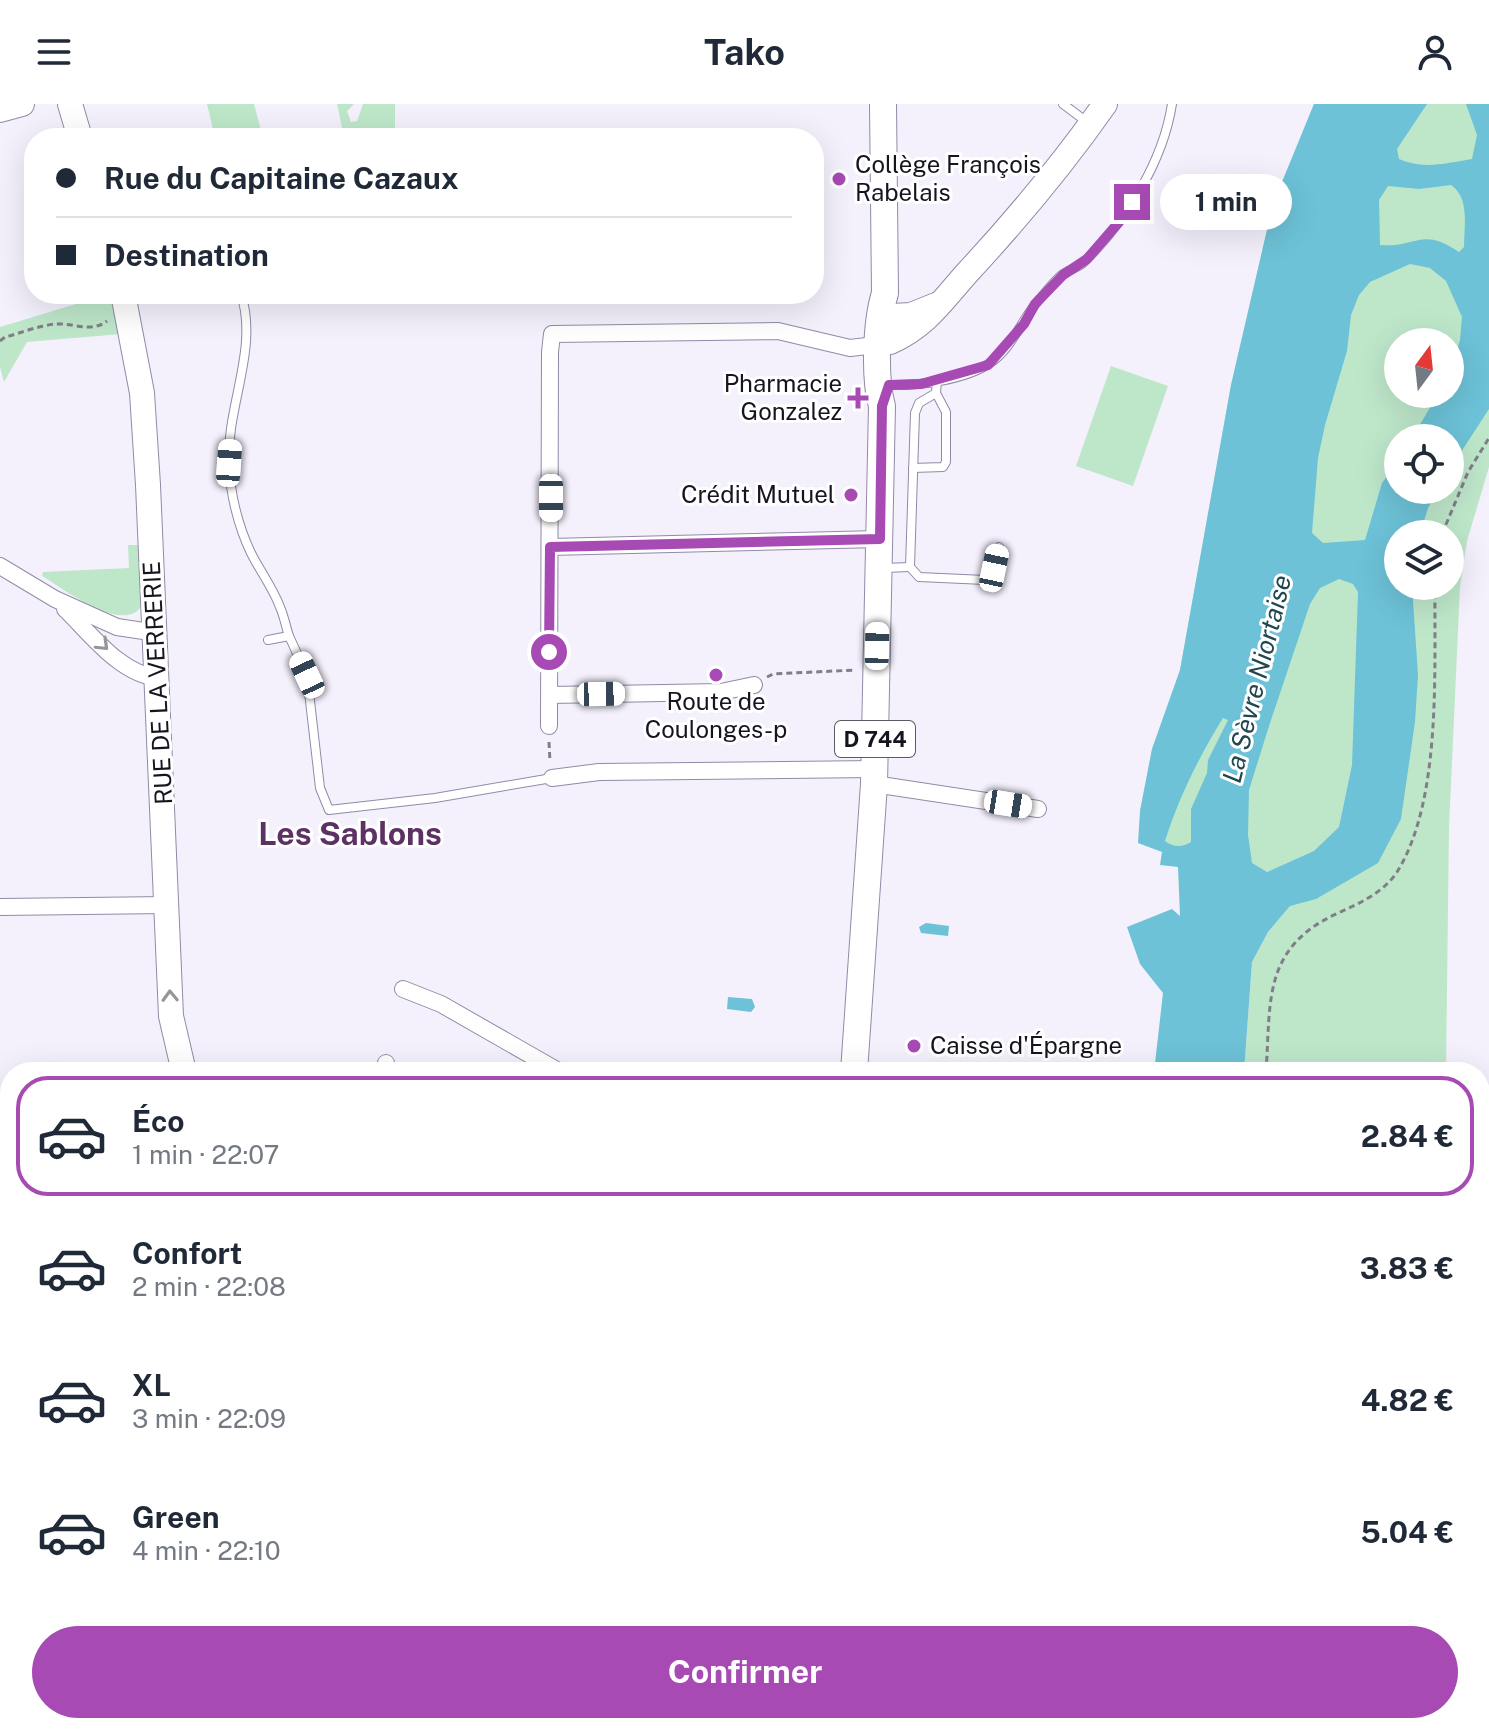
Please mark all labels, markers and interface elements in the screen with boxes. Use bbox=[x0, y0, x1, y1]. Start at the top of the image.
icon: menu bbox=[32, 30, 76, 74]
icon: person bbox=[1413, 30, 1457, 74]
text: Tako bbox=[704, 31, 785, 73]
place label: Collège François Rabelais bbox=[855, 150, 1041, 206]
text: Rue du Capitaine Cazaux bbox=[104, 160, 459, 196]
marker: Collège François Rabelais bbox=[830, 170, 848, 188]
callout: 1 min bbox=[1160, 174, 1292, 230]
route end bbox=[1114, 184, 1150, 220]
text: 1 min bbox=[1195, 186, 1257, 217]
text: Destination bbox=[104, 237, 269, 273]
north arrow bbox=[1384, 328, 1464, 408]
map controls bbox=[1384, 328, 1464, 600]
place label: Pharmacie Gonzalez bbox=[724, 369, 842, 425]
marker: Pharmacie Gonzalez bbox=[849, 389, 867, 407]
button: locate bbox=[1384, 424, 1464, 504]
car bbox=[215, 438, 243, 488]
car bbox=[539, 474, 563, 522]
place label: Crédit Mutuel bbox=[681, 480, 835, 508]
marker: Crédit Mutuel bbox=[842, 486, 860, 504]
button: layers bbox=[1384, 520, 1464, 600]
car bbox=[977, 542, 1011, 594]
street label: RUE DE LA VERRERIE bbox=[137, 561, 177, 806]
water label: La Sèvre Niortaise bbox=[1216, 572, 1297, 786]
car bbox=[865, 622, 889, 670]
route start bbox=[531, 634, 567, 670]
one-way arrow bbox=[94, 636, 108, 651]
car bbox=[286, 648, 328, 702]
marker: Route de Coulonges-p bbox=[707, 666, 725, 684]
car bbox=[577, 682, 625, 706]
place label: Route de Coulonges-p bbox=[645, 687, 787, 743]
road number: D 744 bbox=[835, 721, 915, 757]
car bbox=[982, 788, 1034, 820]
district label: Les Sablons bbox=[258, 815, 442, 852]
one-way arrow bbox=[162, 989, 179, 1002]
place label: Caisse d'Épargne bbox=[930, 1031, 1122, 1059]
marker: Caisse d'Épargne bbox=[905, 1037, 923, 1055]
icon: car bbox=[36, 1100, 108, 1172]
text: Éco bbox=[132, 1103, 185, 1139]
text: 2.84 € bbox=[1361, 1118, 1454, 1154]
text: 1 min · 22:07 bbox=[132, 1139, 279, 1170]
icon: car bbox=[36, 1232, 108, 1304]
text: Confort bbox=[132, 1235, 242, 1271]
text: 3.83 € bbox=[1360, 1250, 1454, 1286]
text: 2 min · 22:08 bbox=[132, 1271, 286, 1302]
icon: car bbox=[36, 1364, 108, 1436]
text: XL bbox=[132, 1367, 171, 1403]
text: 4.82 € bbox=[1361, 1382, 1454, 1418]
text: 3 min · 22:09 bbox=[132, 1403, 286, 1434]
icon: car bbox=[36, 1496, 108, 1568]
text: Green bbox=[132, 1499, 219, 1535]
text: 5.04 € bbox=[1360, 1514, 1454, 1550]
text: 4 min · 22:10 bbox=[132, 1535, 281, 1566]
button: Confirmer bbox=[32, 1626, 1458, 1718]

